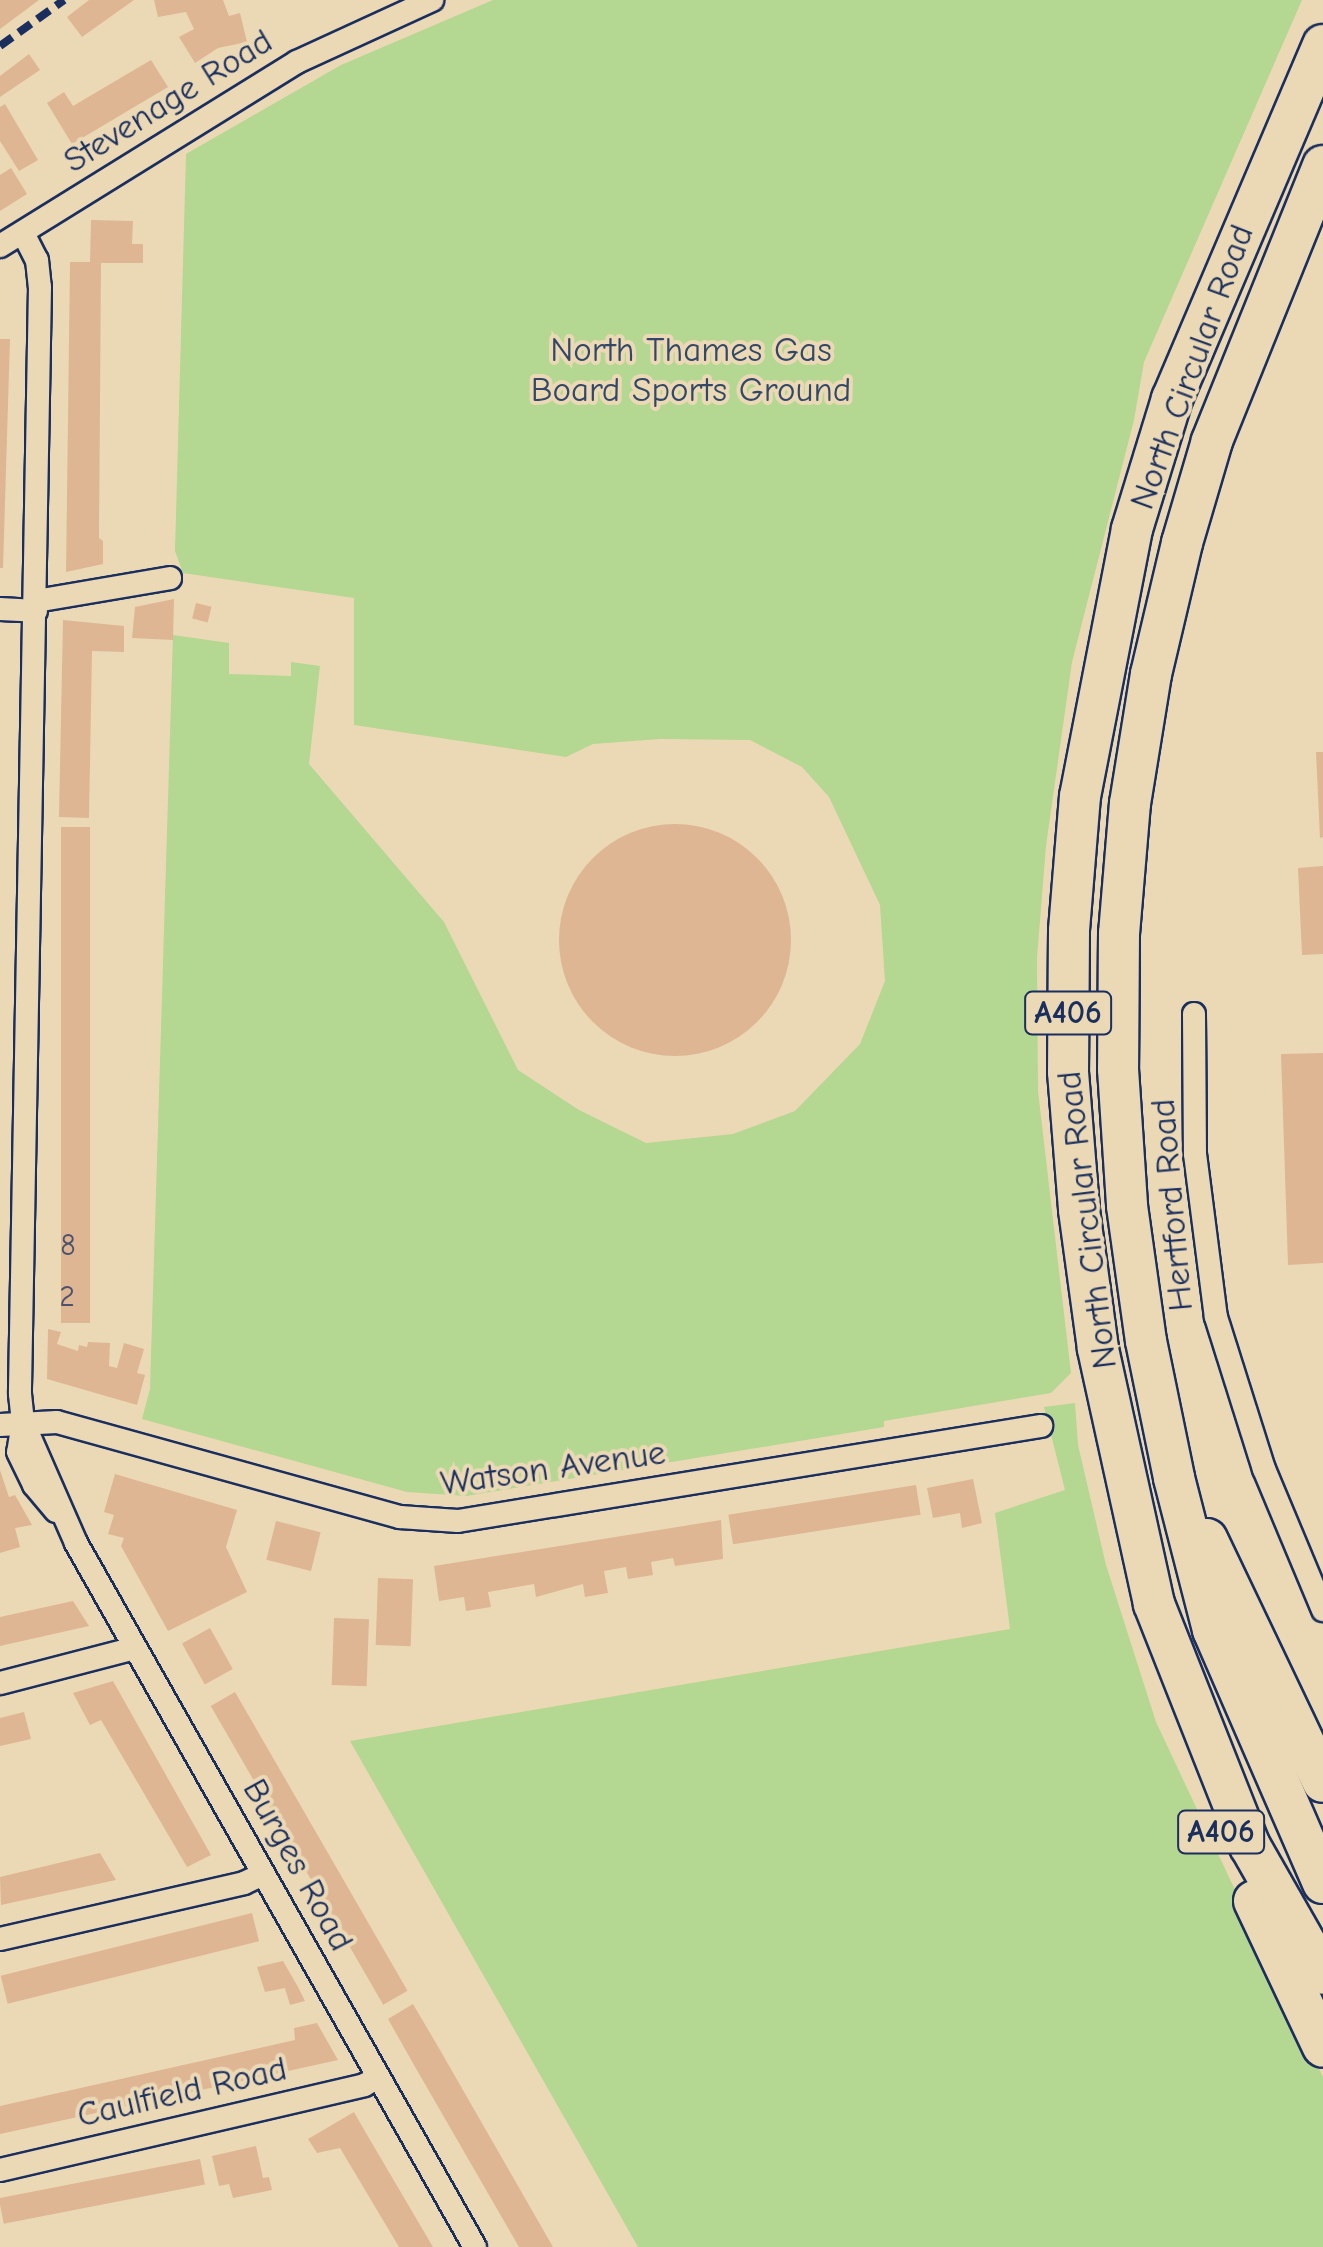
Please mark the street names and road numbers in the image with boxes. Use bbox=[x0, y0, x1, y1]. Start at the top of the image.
street label: Stevenage Road bbox=[56, 20, 280, 182]
street label: North Circular Road bbox=[1121, 219, 1263, 515]
road number: A406 bbox=[1023, 986, 1113, 1040]
street label: North Circular Road bbox=[1048, 1069, 1126, 1371]
street label: Hertford Road bbox=[1142, 1097, 1202, 1313]
street label: Watson Avenue bbox=[438, 1431, 668, 1505]
street label: Burges Road bbox=[233, 1772, 363, 1958]
road number: A406 bbox=[1176, 1805, 1266, 1859]
street label: Caulfield Road bbox=[73, 2047, 291, 2137]

